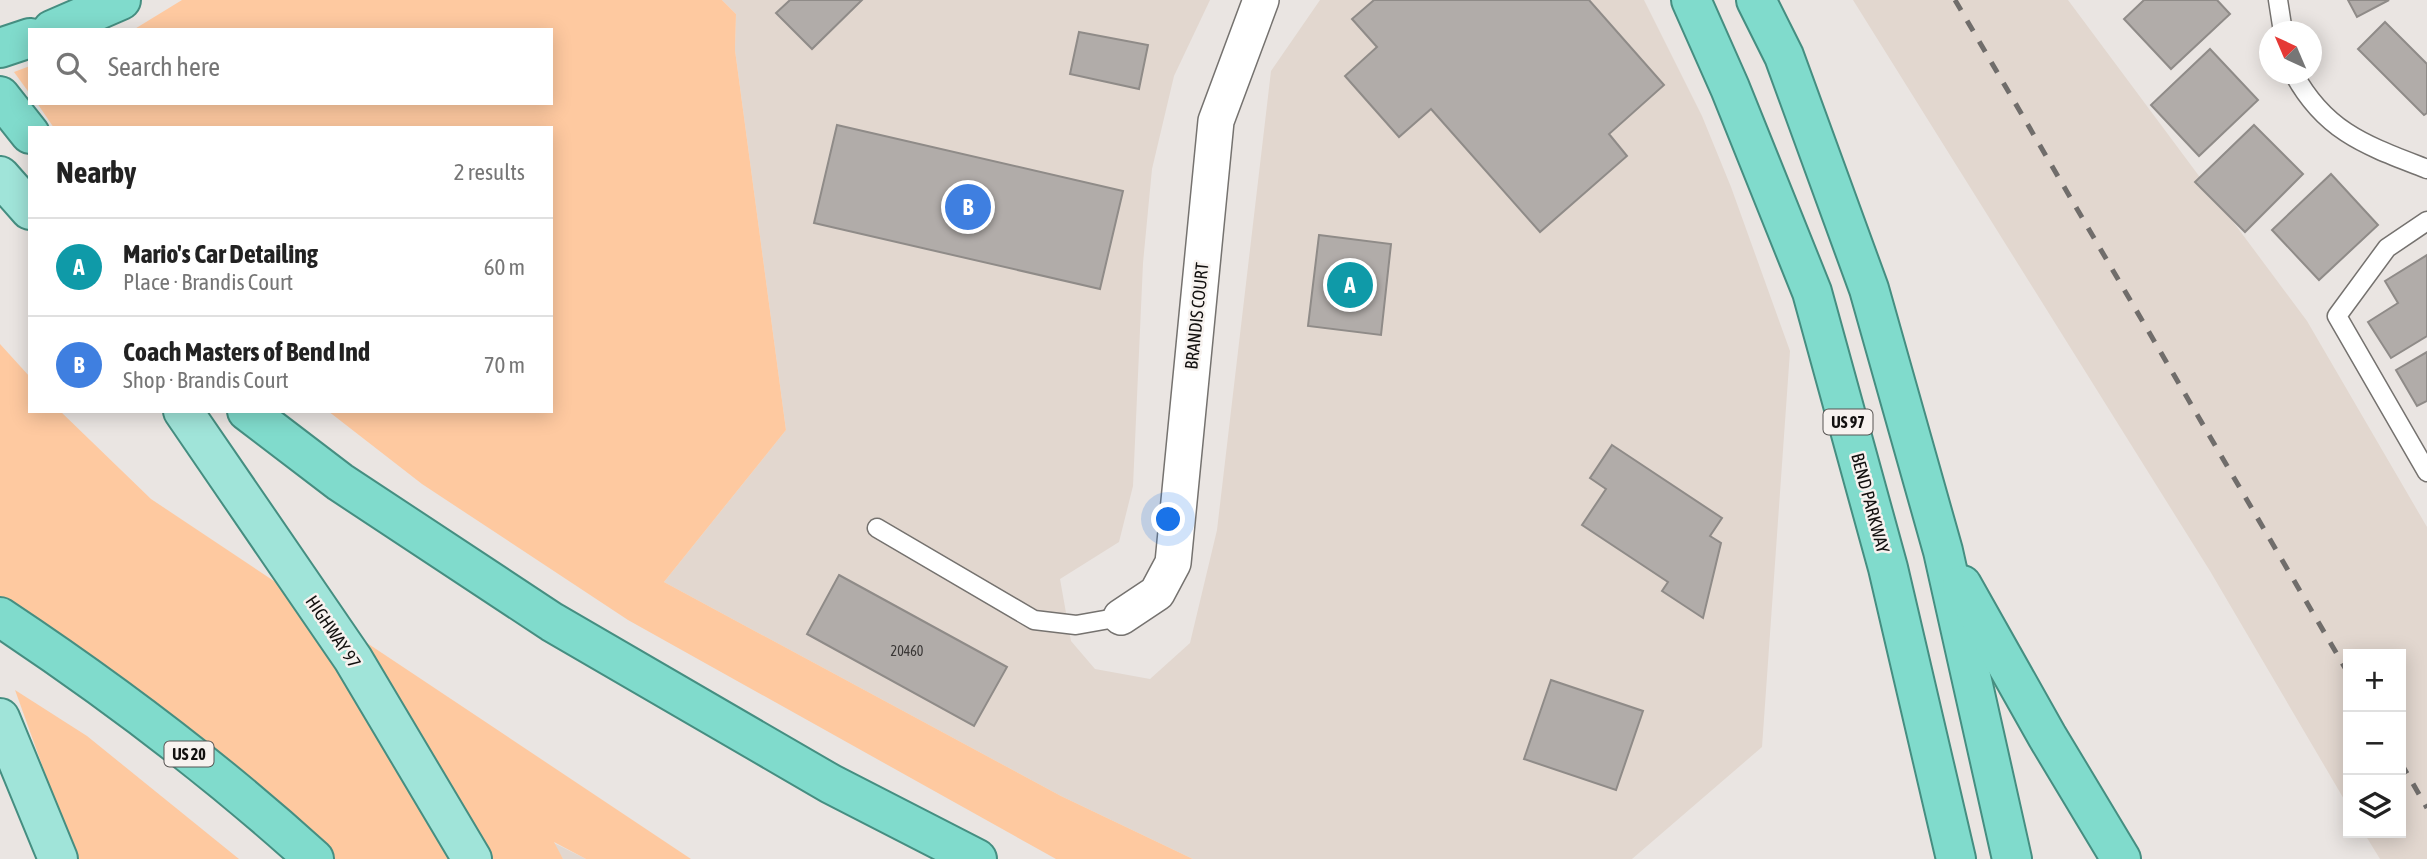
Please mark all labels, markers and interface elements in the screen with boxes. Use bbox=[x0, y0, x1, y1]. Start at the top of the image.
north arrow bbox=[2259, 21, 2322, 84]
search box bbox=[28, 28, 553, 105]
icon: search bbox=[52, 48, 90, 86]
text: Search here bbox=[108, 52, 220, 82]
text: Nearby bbox=[56, 155, 136, 189]
text: 2 results bbox=[454, 159, 525, 185]
pin: B bbox=[945, 181, 991, 233]
text: Mario's Car Detailing bbox=[123, 239, 318, 269]
text: A bbox=[73, 254, 85, 280]
text: 60 m bbox=[484, 254, 525, 280]
pin: A bbox=[1327, 259, 1373, 311]
street label: BRANDIS COURT bbox=[1180, 261, 1213, 370]
text: Place · Brandis Court bbox=[123, 269, 293, 295]
text: Coach Masters of Bend Ind bbox=[123, 337, 370, 367]
text: B bbox=[74, 352, 84, 378]
text: 70 m bbox=[484, 352, 525, 378]
text: Shop · Brandis Court bbox=[123, 367, 289, 393]
road number: US 97 bbox=[1824, 410, 1872, 434]
street label: BEND PARKWAY bbox=[1847, 451, 1894, 555]
your location bbox=[1151, 502, 1185, 536]
street label: HIGHWAY 97 bbox=[301, 591, 365, 672]
house number: 20460 bbox=[891, 643, 924, 659]
map controls bbox=[2343, 649, 2406, 838]
button: + bbox=[2343, 649, 2406, 712]
button: − bbox=[2343, 712, 2406, 775]
road number: US 20 bbox=[164, 741, 214, 766]
button: layers bbox=[2343, 775, 2406, 838]

